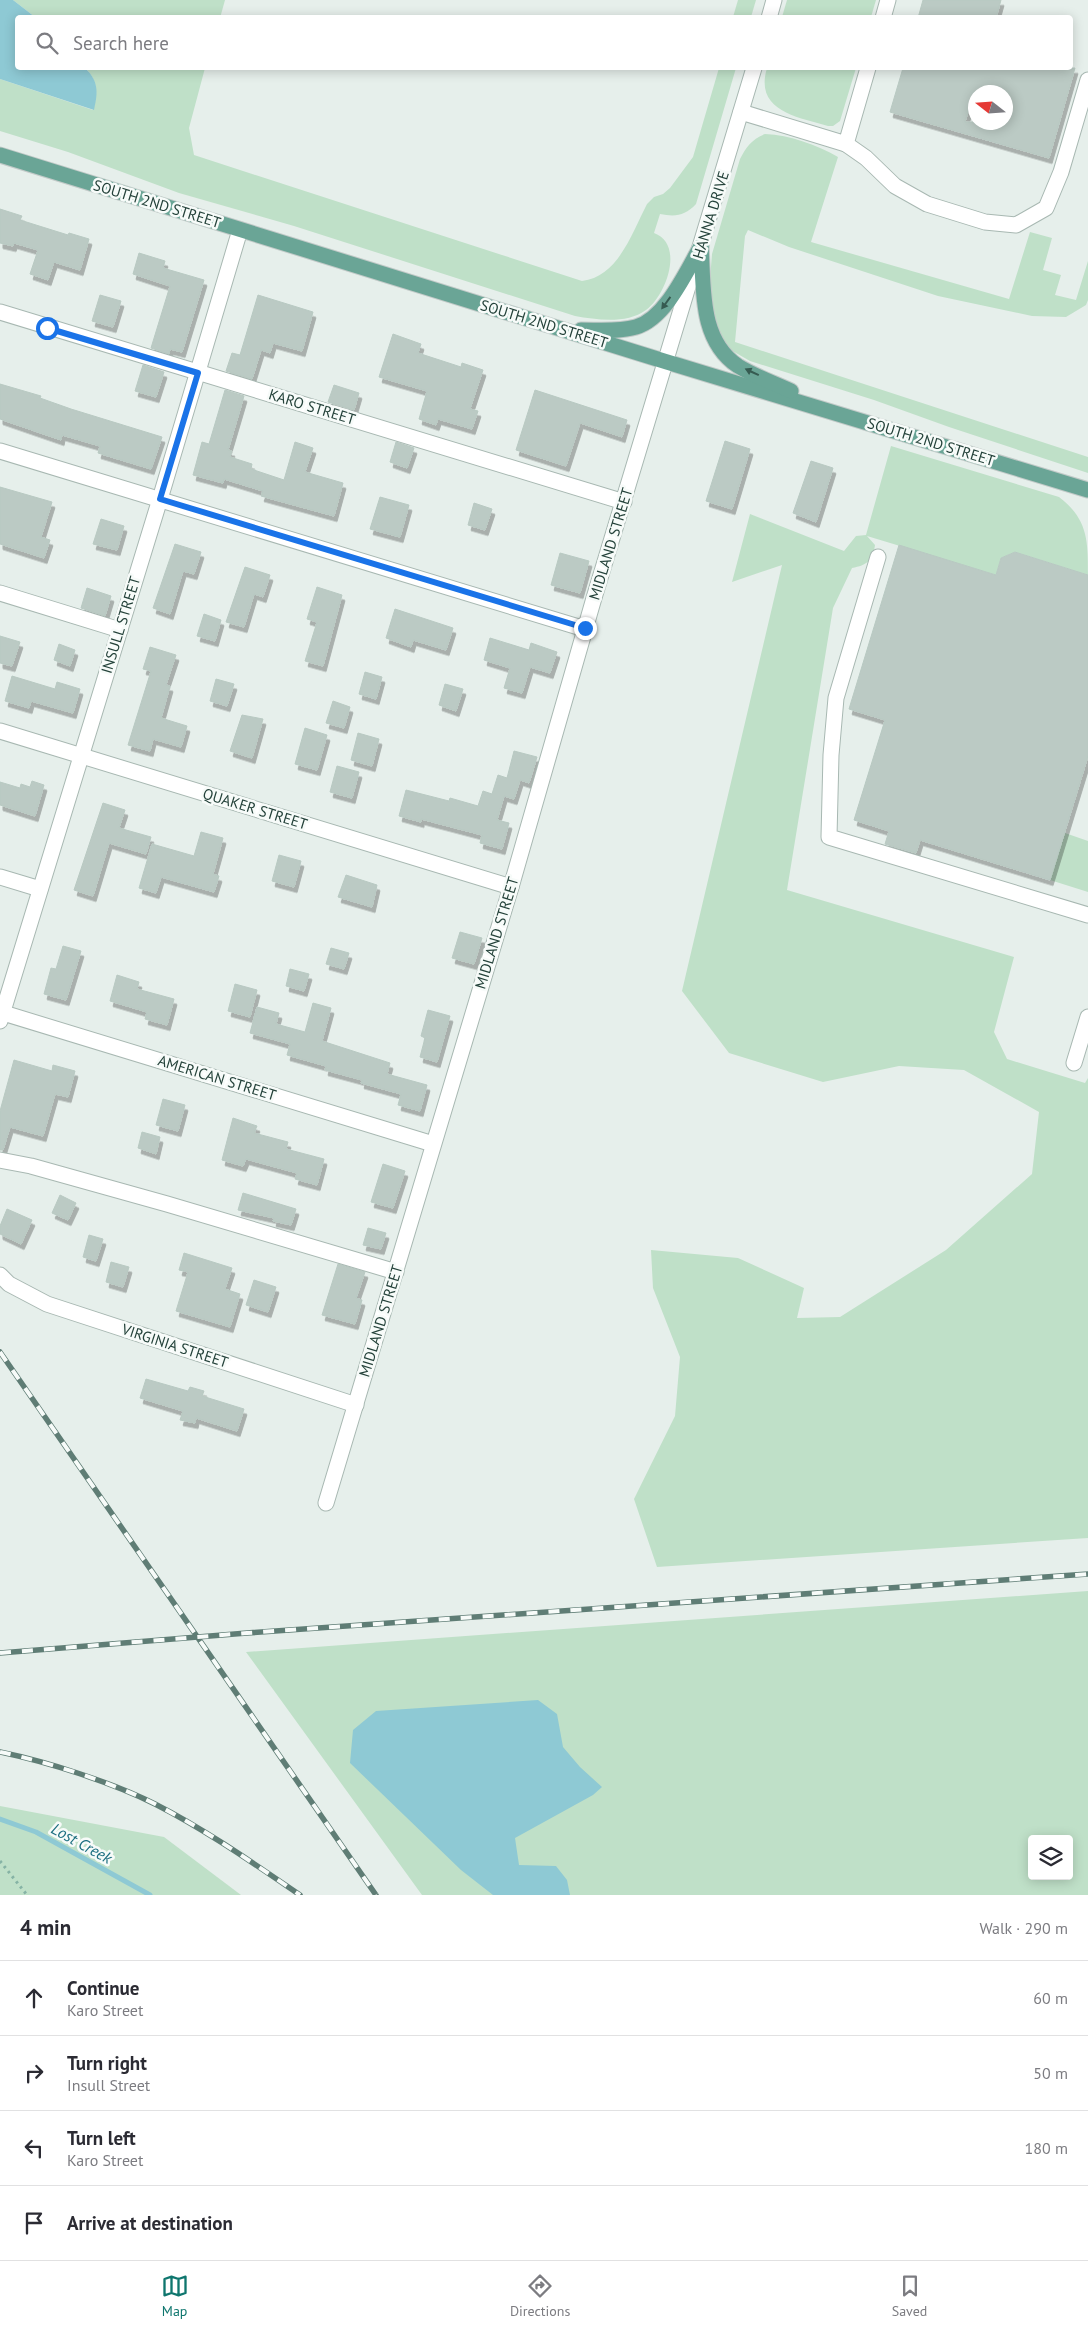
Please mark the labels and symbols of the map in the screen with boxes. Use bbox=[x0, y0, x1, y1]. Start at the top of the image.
north arrow bbox=[968, 85, 1013, 130]
street label: HANNA DRIVE bbox=[688, 169, 733, 261]
street label: SOUTH 2ND STREET bbox=[91, 175, 224, 232]
street label: SOUTH 2ND STREET bbox=[478, 295, 611, 352]
one-way arrow bbox=[661, 296, 671, 309]
route start bbox=[36, 317, 59, 340]
one-way arrow bbox=[744, 368, 759, 377]
street label: KARO STREET bbox=[267, 384, 358, 429]
street label: SOUTH 2ND STREET bbox=[865, 413, 998, 470]
street label: MIDLAND STREET bbox=[584, 485, 637, 602]
street label: INSULL STREET bbox=[97, 573, 145, 676]
route end bbox=[574, 617, 597, 640]
street label: QUAKER STREET bbox=[200, 784, 310, 834]
street label: MIDLAND STREET bbox=[470, 874, 523, 991]
street label: AMERICAN STREET bbox=[156, 1051, 279, 1105]
street label: MIDLAND STREET bbox=[354, 1262, 407, 1379]
street label: VIRGINIA STREET bbox=[119, 1319, 231, 1372]
water label: Lost Creek bbox=[48, 1818, 117, 1868]

